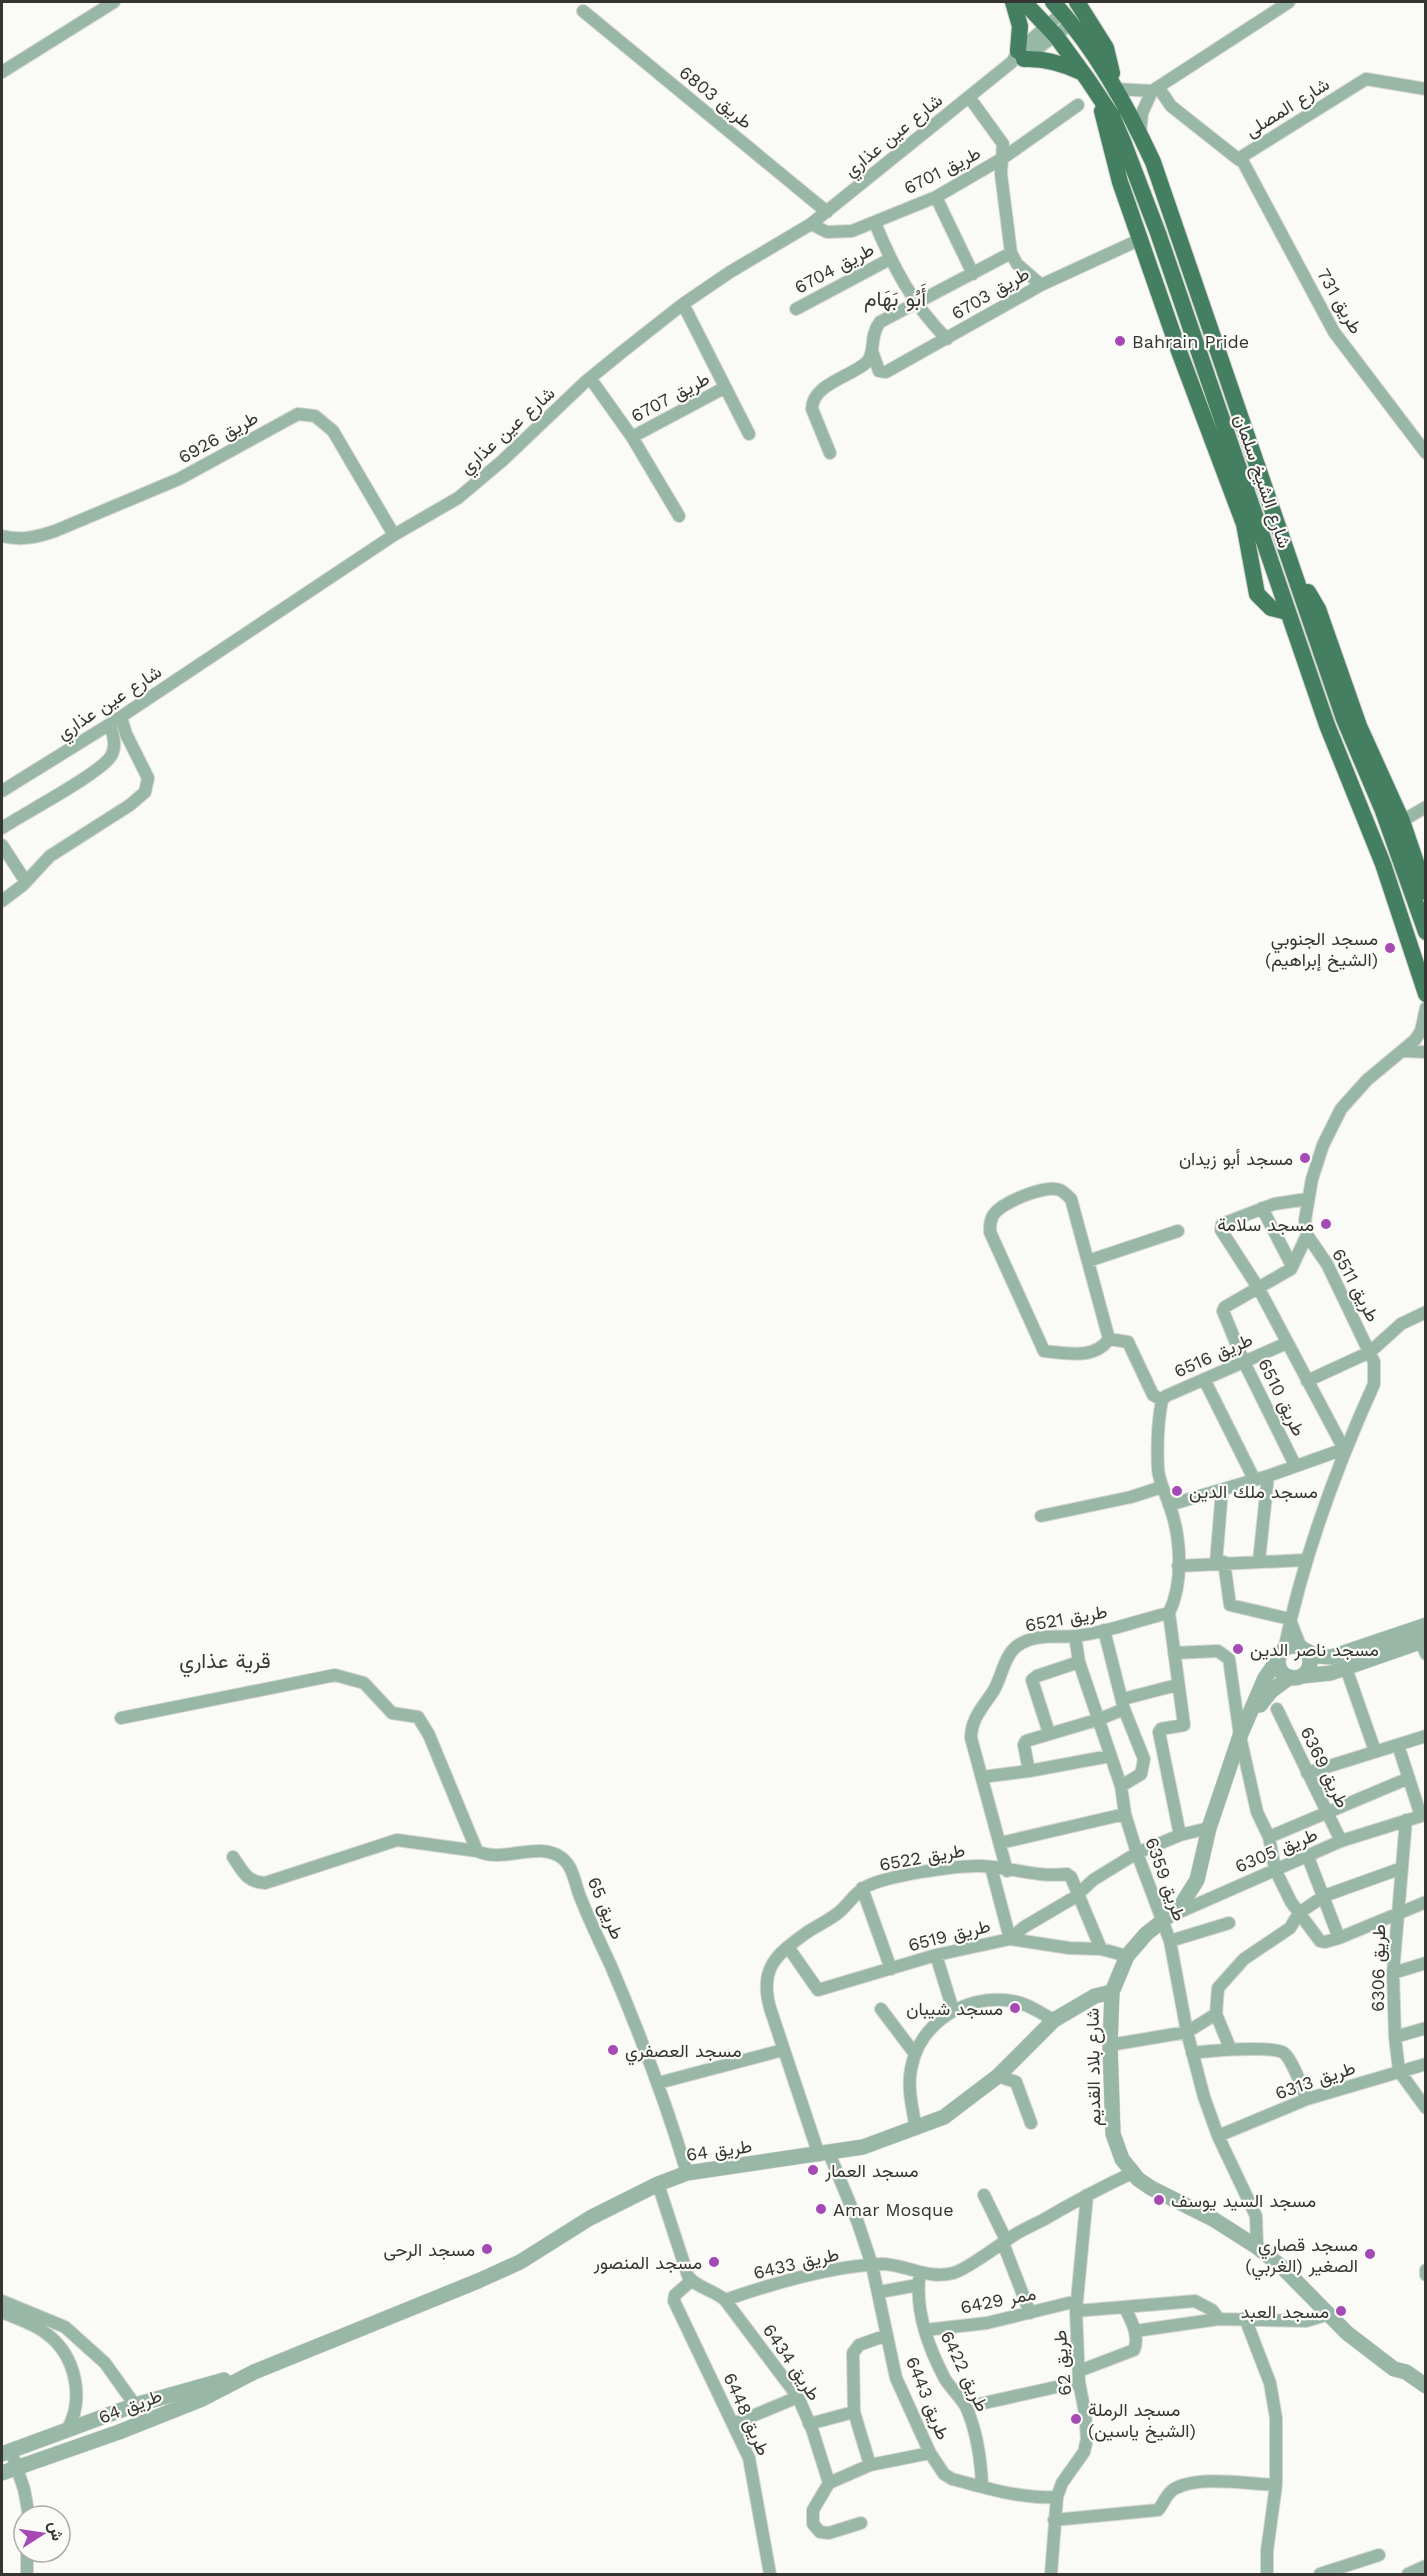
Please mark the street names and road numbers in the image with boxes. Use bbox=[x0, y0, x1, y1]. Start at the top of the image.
street label: طريق 6803 bbox=[675, 61, 757, 134]
street label: شارع المصلى bbox=[1241, 73, 1334, 143]
street label: شارع عين عذاري bbox=[840, 89, 949, 185]
street label: طريق 6701 bbox=[900, 142, 984, 199]
street label: طريق 6704 bbox=[791, 238, 878, 299]
street label: طريق 6703 bbox=[947, 262, 1033, 324]
street label: طريق 731 bbox=[1312, 265, 1367, 338]
street label: طريق 6707 bbox=[627, 368, 713, 427]
street label: شارع عين عذاري bbox=[455, 382, 562, 482]
street label: طريق 6926 bbox=[175, 407, 262, 468]
street label: شارع الشيخ سلمان bbox=[1228, 411, 1296, 551]
street label: شارع عين عذاري bbox=[53, 661, 168, 748]
street label: طريق 6511 bbox=[1327, 1245, 1384, 1326]
street label: طريق 6516 bbox=[1170, 1328, 1256, 1383]
street label: طريق 6510 bbox=[1253, 1355, 1310, 1440]
street label: طريق 6521 bbox=[1023, 1600, 1109, 1637]
street label: طريق 6369 bbox=[1295, 1723, 1354, 1812]
street label: طريق 6305 bbox=[1232, 1823, 1321, 1878]
street label: طريق 6359 bbox=[1140, 1834, 1191, 1924]
street label: طريق 6522 bbox=[877, 1839, 967, 1876]
street label: طريق 65 bbox=[583, 1874, 629, 1943]
street label: طريق 6519 bbox=[906, 1915, 992, 1956]
street label: طريق 6306 bbox=[1367, 1924, 1390, 2012]
street label: شارع بلاد القديم bbox=[1081, 2008, 1107, 2126]
street label: طريق 6313 bbox=[1272, 2057, 1358, 2104]
street label: طريق 64 bbox=[685, 2135, 753, 2166]
street label: طريق 6433 bbox=[751, 2243, 841, 2284]
street label: ممر 6429 bbox=[958, 2282, 1038, 2319]
street label: طريق 6434 bbox=[758, 2320, 825, 2405]
street label: طريق 6422 bbox=[936, 2327, 994, 2415]
street label: طريق 62 bbox=[1049, 2329, 1076, 2397]
street label: طريق 6443 bbox=[901, 2353, 954, 2443]
street label: طريق 6448 bbox=[719, 2369, 775, 2459]
street label: طريق 64 bbox=[95, 2384, 165, 2429]

